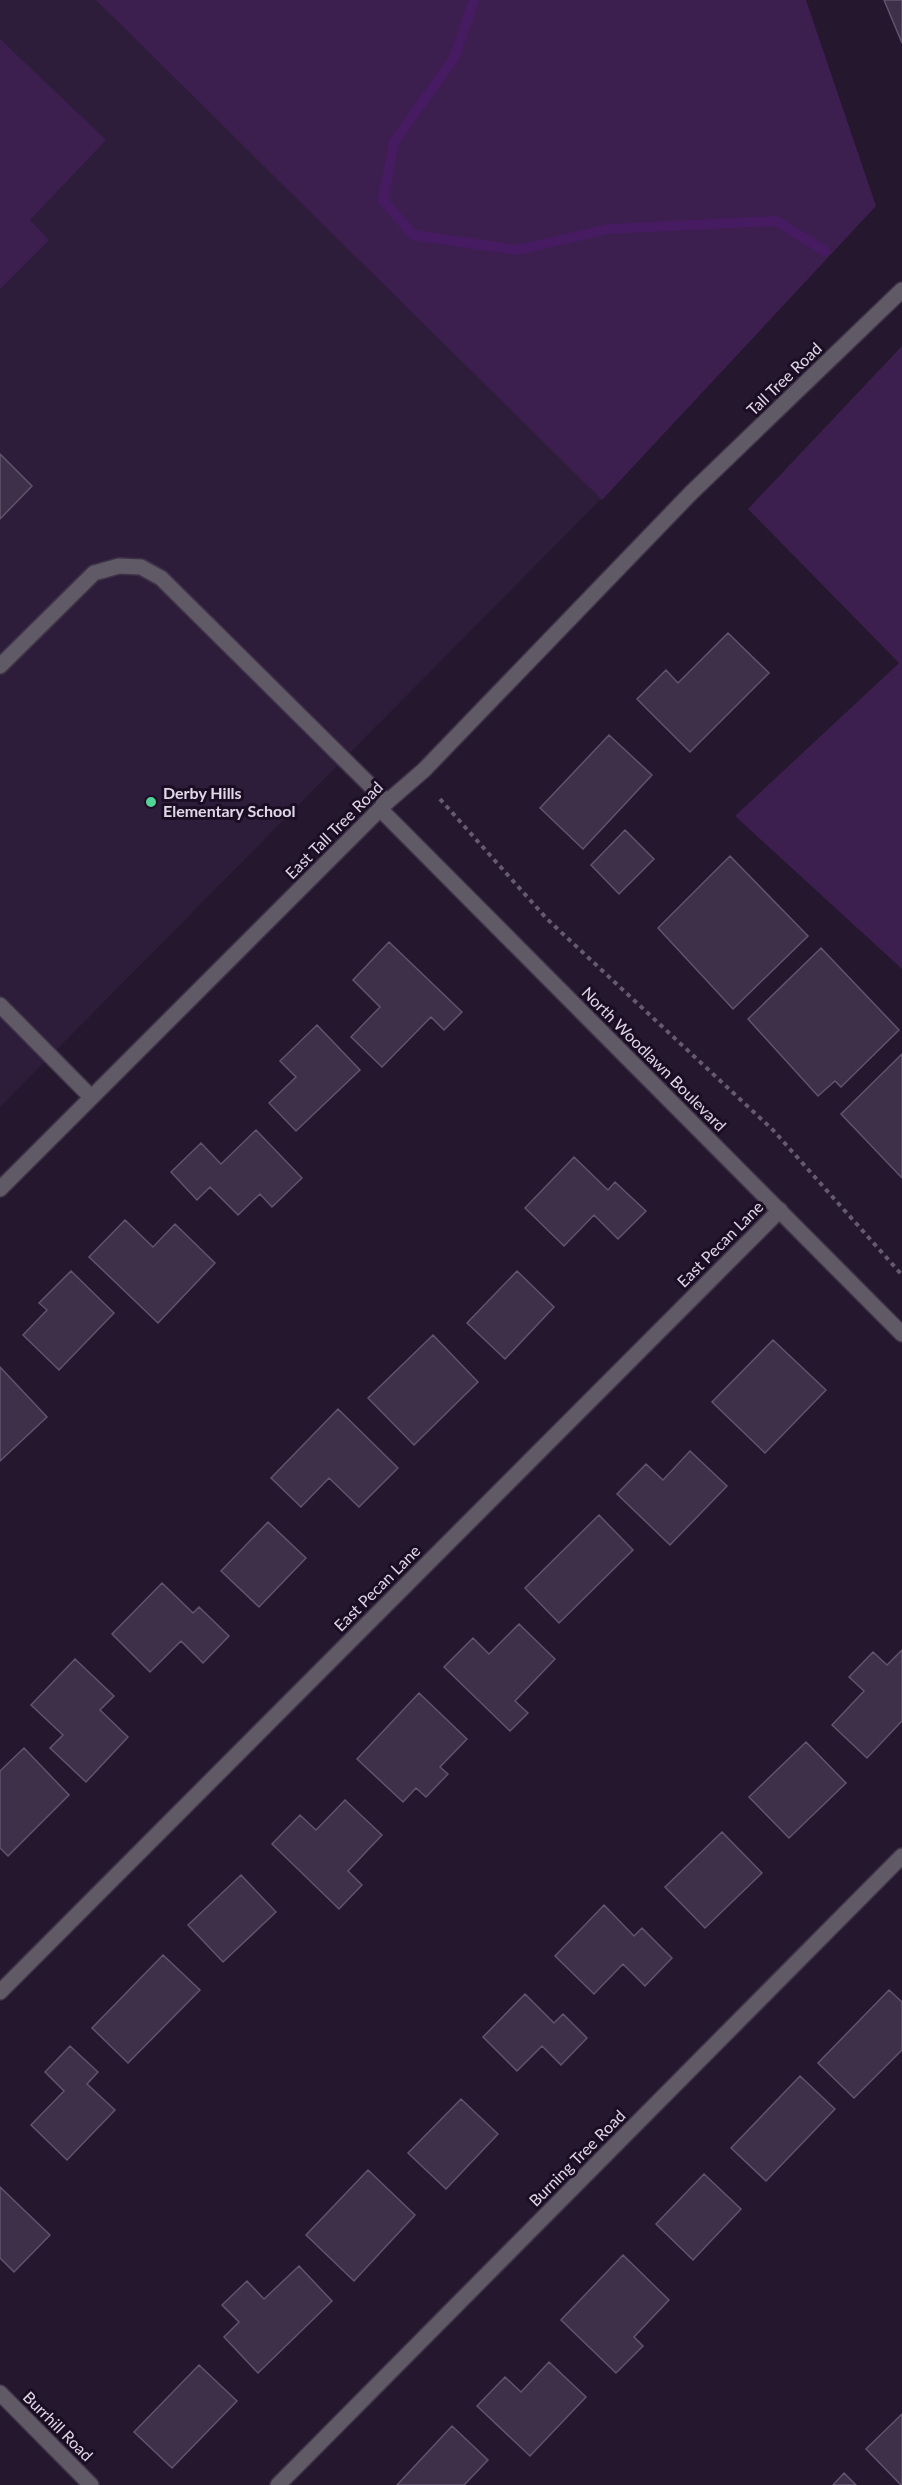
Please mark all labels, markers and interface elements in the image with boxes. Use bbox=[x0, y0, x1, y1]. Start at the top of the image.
street label: Tall Tree Road bbox=[742, 338, 825, 419]
street label: East Tall Tree Road bbox=[281, 777, 386, 882]
place label: Derby Hills Elementary School bbox=[163, 783, 295, 820]
marker: Derby Hills Elementary School bbox=[144, 795, 158, 809]
street label: North Woodlawn Boulevard bbox=[578, 983, 730, 1135]
street label: East Pecan Lane bbox=[673, 1197, 767, 1291]
street label: East Pecan Lane bbox=[330, 1541, 424, 1635]
street label: Burning Tree Road bbox=[525, 2106, 629, 2210]
street label: Burrhill Road bbox=[20, 2387, 97, 2464]

